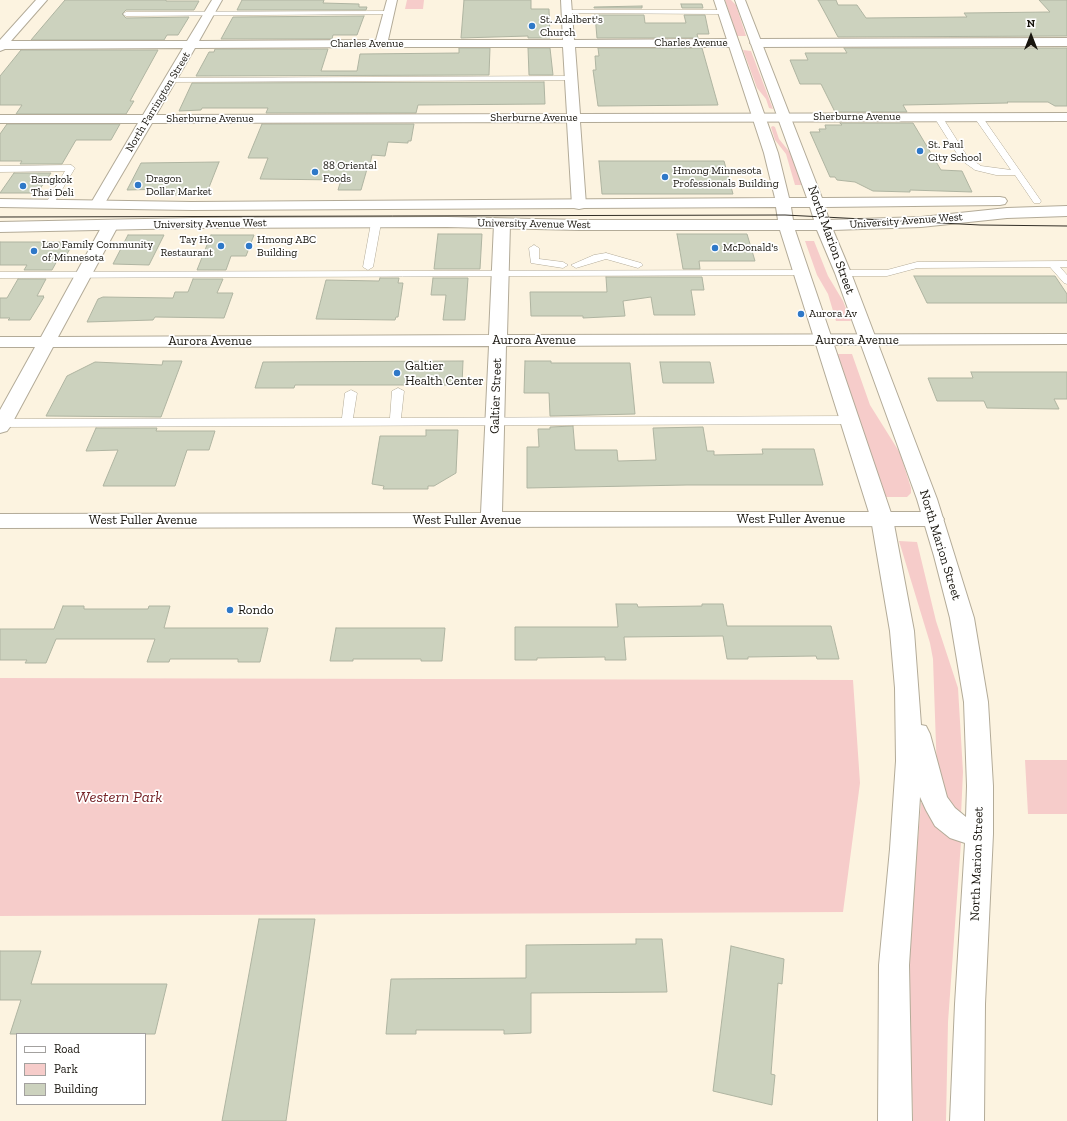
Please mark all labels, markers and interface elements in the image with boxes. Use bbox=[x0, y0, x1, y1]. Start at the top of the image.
place label: St. Adalbert's Church bbox=[540, 13, 603, 39]
north arrow bbox=[1011, 16, 1051, 56]
text: N bbox=[1027, 17, 1035, 30]
marker: St. Adalbert's Church bbox=[527, 21, 537, 31]
street label: Charles Avenue bbox=[654, 36, 728, 50]
street label: Charles Avenue bbox=[330, 37, 404, 51]
street label: North Farrington Street bbox=[123, 50, 193, 154]
street label: Sherburne Avenue bbox=[813, 110, 901, 124]
street label: Sherburne Avenue bbox=[490, 111, 578, 125]
street label: Sherburne Avenue bbox=[166, 112, 254, 126]
place label: St. Paul City School bbox=[928, 138, 982, 164]
marker: St. Paul City School bbox=[915, 146, 925, 156]
place label: 88 Oriental Foods bbox=[323, 159, 377, 185]
place label: Hmong Minnesota Professionals Building bbox=[673, 164, 779, 190]
marker: 88 Oriental Foods bbox=[310, 167, 320, 177]
place label: Dragon Dollar Market bbox=[146, 172, 212, 198]
marker: Hmong Minnesota Professionals Building bbox=[660, 172, 670, 182]
place label: Bangkok Thai Deli bbox=[31, 173, 74, 199]
marker: Dragon Dollar Market bbox=[133, 180, 143, 190]
marker: Bangkok Thai Deli bbox=[18, 181, 28, 191]
street label: North Marion Street bbox=[804, 184, 858, 296]
street label: University Avenue West bbox=[849, 210, 963, 232]
street label: University Avenue West bbox=[153, 216, 267, 232]
street label: University Avenue West bbox=[477, 216, 591, 232]
place label: Tay Ho Restaurant bbox=[160, 233, 213, 259]
place label: Hmong ABC Building bbox=[257, 233, 316, 259]
place label: Lao Family Community of Minnesota bbox=[42, 238, 153, 264]
marker: Tay Ho Restaurant bbox=[216, 241, 226, 251]
marker: Hmong ABC Building bbox=[244, 241, 254, 251]
place label: McDonald's bbox=[723, 241, 778, 255]
marker: McDonald's bbox=[710, 243, 720, 253]
marker: Lao Family Community of Minnesota bbox=[29, 246, 39, 256]
place label: Aurora Av bbox=[809, 307, 857, 321]
marker: Aurora Av bbox=[796, 309, 806, 319]
street label: Aurora Avenue bbox=[492, 332, 576, 348]
street label: Aurora Avenue bbox=[815, 332, 899, 348]
street label: Aurora Avenue bbox=[168, 333, 252, 349]
place label: Galtier Health Center bbox=[405, 358, 484, 389]
street label: Galtier Street bbox=[487, 358, 505, 434]
marker: Galtier Health Center bbox=[392, 368, 402, 378]
street label: North Marion Street bbox=[916, 488, 964, 602]
street label: West Fuller Avenue bbox=[737, 511, 845, 527]
street label: West Fuller Avenue bbox=[89, 512, 197, 528]
street label: West Fuller Avenue bbox=[413, 512, 521, 528]
place label: Rondo bbox=[238, 602, 274, 618]
marker: Rondo bbox=[225, 605, 235, 615]
park label: Western Park bbox=[76, 787, 162, 807]
street label: North Marion Street bbox=[967, 806, 987, 922]
legend bbox=[16, 1033, 146, 1105]
text: Road bbox=[54, 1042, 80, 1056]
text: Park bbox=[54, 1062, 78, 1076]
text: Building bbox=[54, 1082, 98, 1096]

